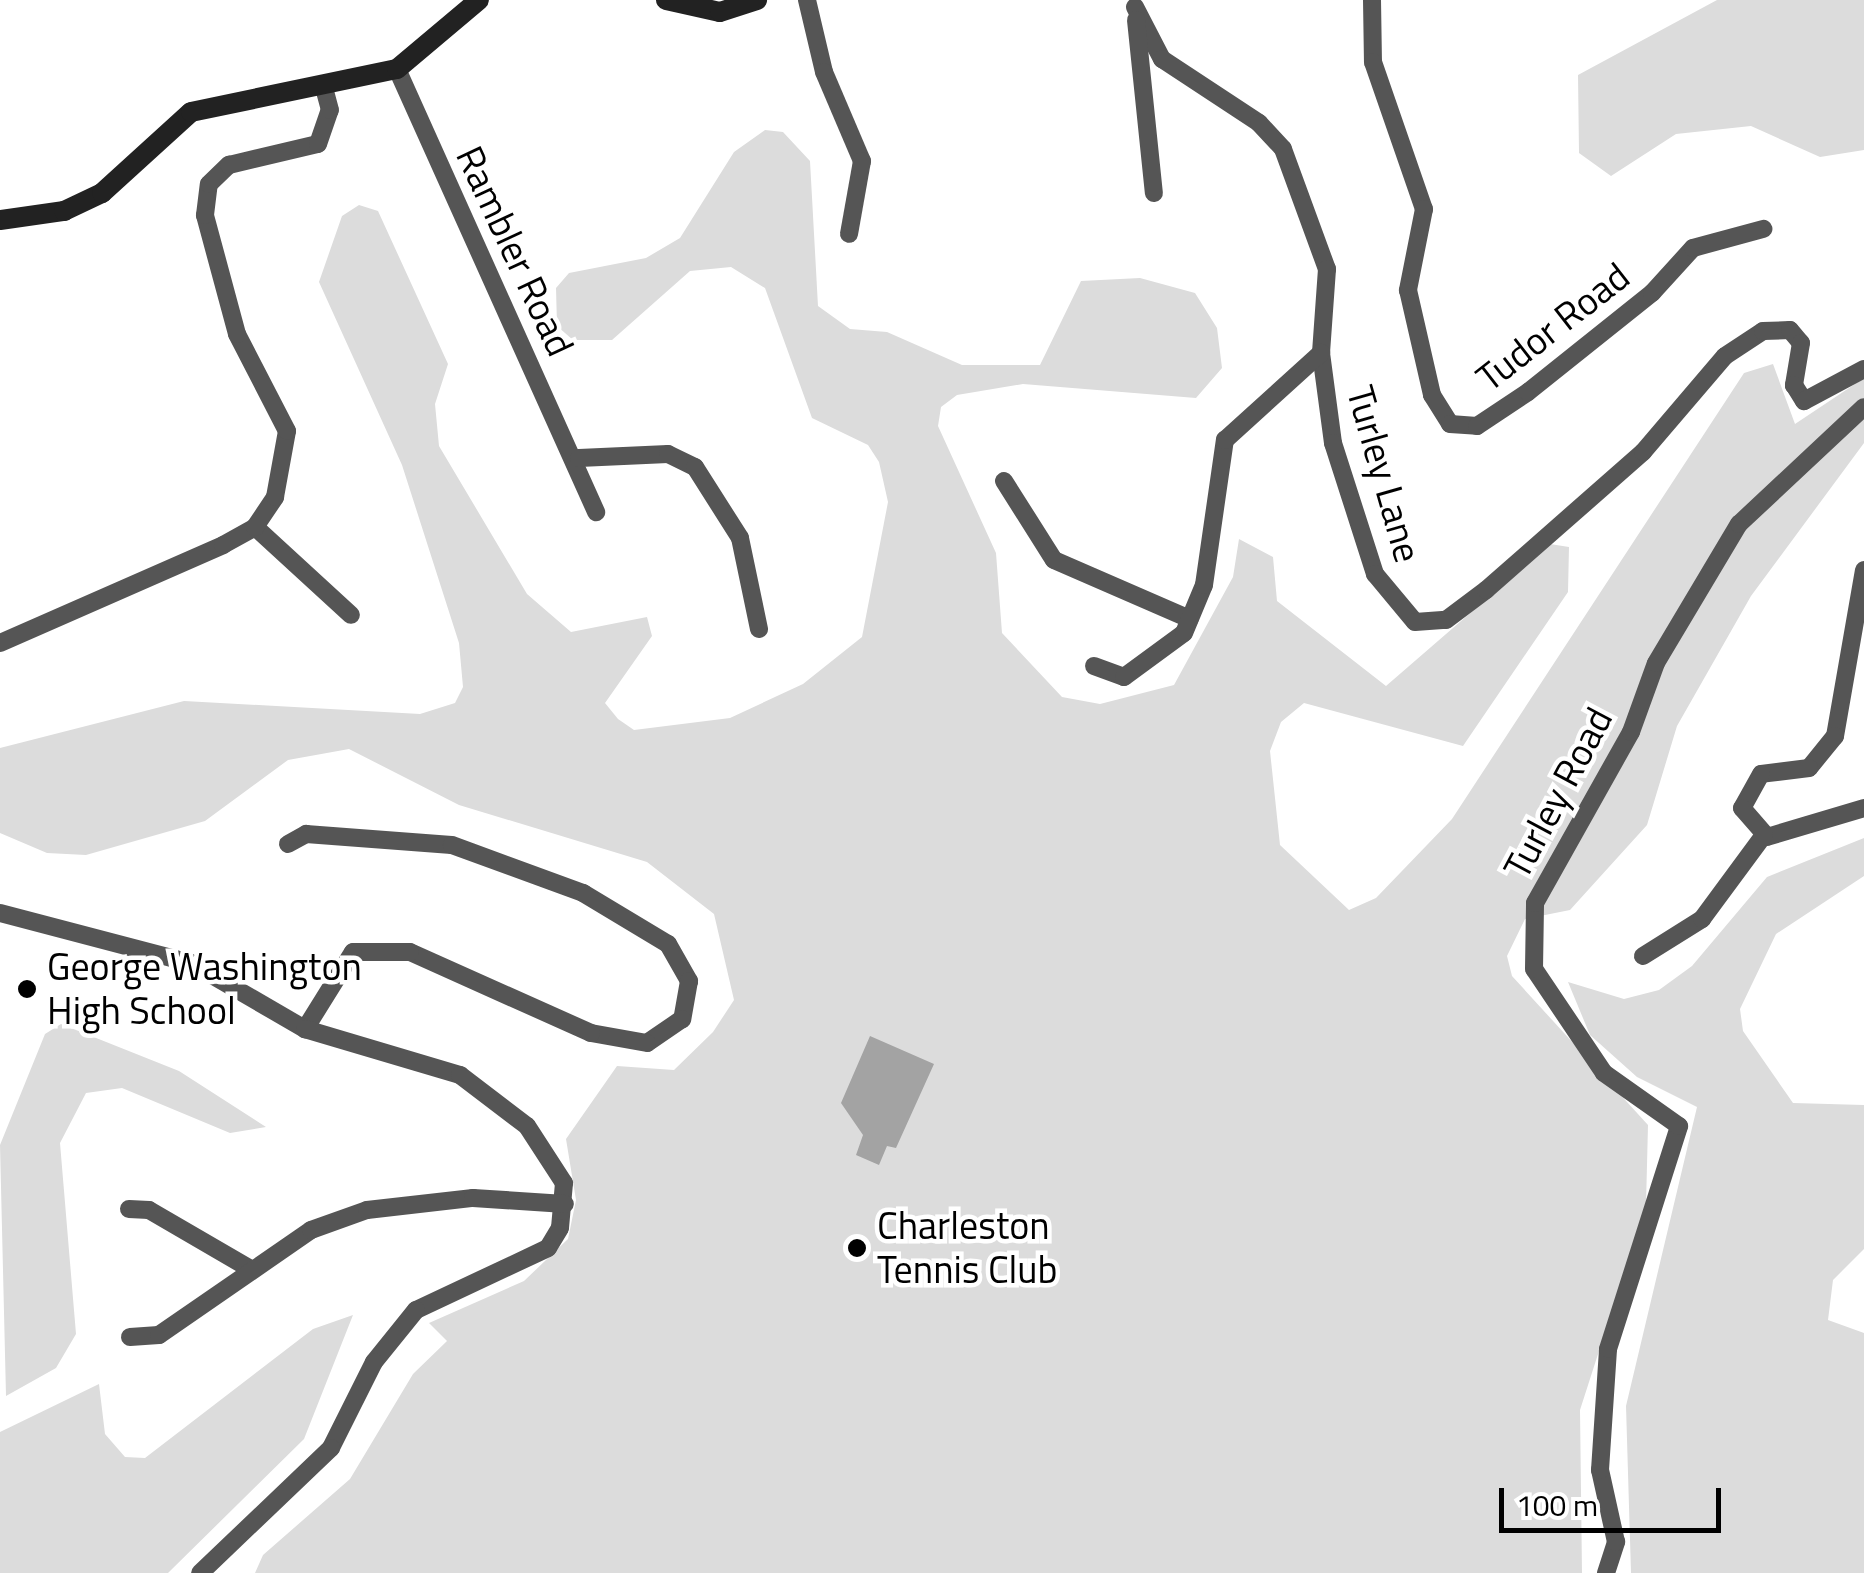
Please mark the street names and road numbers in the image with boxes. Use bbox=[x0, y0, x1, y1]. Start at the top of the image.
street label: Rambler Road bbox=[447, 139, 583, 363]
street label: Tudor Road bbox=[1468, 253, 1638, 401]
street label: Turley Lane bbox=[1337, 381, 1431, 567]
street label: Turley Road bbox=[1494, 700, 1622, 886]

